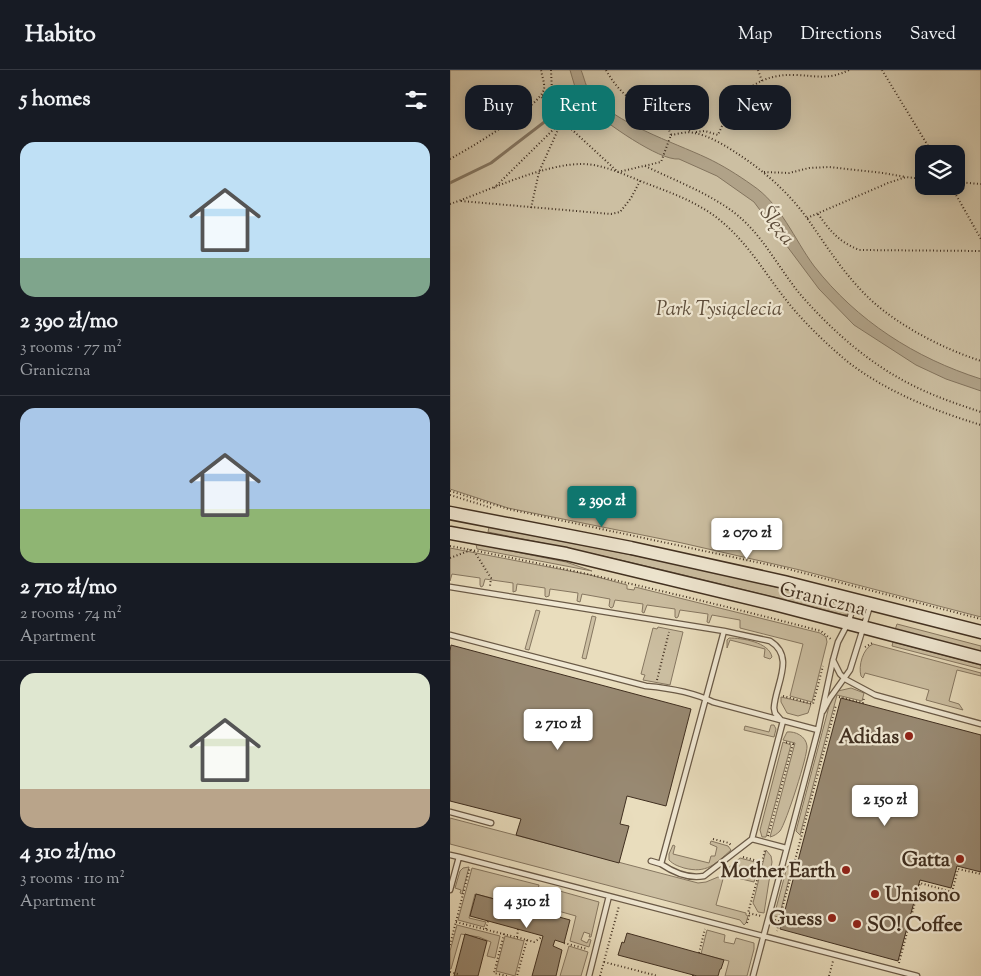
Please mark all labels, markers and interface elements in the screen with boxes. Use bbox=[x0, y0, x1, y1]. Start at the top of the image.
text: Habito bbox=[25, 18, 96, 52]
text: Map bbox=[738, 22, 773, 48]
text: Directions bbox=[801, 22, 882, 48]
text: Saved bbox=[910, 22, 956, 48]
text: 5 homes bbox=[20, 85, 90, 115]
chip: Buy bbox=[465, 85, 532, 130]
chip: Rent bbox=[542, 85, 615, 130]
chip: Filters bbox=[625, 85, 709, 130]
chip: New bbox=[719, 85, 791, 130]
icon: filters bbox=[402, 86, 430, 114]
map controls bbox=[915, 145, 965, 195]
button: layers bbox=[915, 145, 965, 195]
icon: home bbox=[180, 175, 270, 265]
water label: Ślęza bbox=[752, 200, 801, 252]
park label: Park Tysiąclecia bbox=[656, 296, 782, 325]
text: 2 390 zł/mo bbox=[20, 307, 118, 337]
text: 3 rooms · 77 m² bbox=[20, 337, 122, 360]
text: Graniczna bbox=[20, 360, 91, 383]
icon: home bbox=[180, 440, 270, 530]
pin: 2 390 zł bbox=[550, 486, 654, 528]
text: 2 390 zł bbox=[578, 490, 626, 513]
pin: 2 070 zł bbox=[695, 518, 799, 560]
text: 2 070 zł bbox=[722, 522, 772, 545]
text: 2 710 zł/mo bbox=[20, 573, 117, 603]
street label: Graniczna bbox=[776, 576, 869, 625]
text: 2 rooms · 74 m² bbox=[20, 603, 122, 626]
text: Apartment bbox=[20, 626, 96, 649]
icon: home bbox=[180, 705, 270, 795]
pin: 2 710 zł bbox=[506, 708, 610, 751]
text: 2 710 zł bbox=[535, 713, 581, 736]
place label: Adidas bbox=[838, 724, 899, 753]
marker: Adidas bbox=[903, 730, 915, 742]
pin: 2 150 zł bbox=[833, 784, 937, 827]
text: 2 150 zł bbox=[863, 789, 907, 812]
text: 4 310 zł/mo bbox=[20, 838, 116, 868]
place label: Gatta bbox=[902, 847, 951, 876]
marker: Gatta bbox=[954, 853, 966, 865]
place label: Mother Earth bbox=[721, 858, 836, 887]
marker: Mother Earth bbox=[840, 864, 852, 876]
text: 3 rooms · 110 m² bbox=[20, 868, 125, 891]
place label: Unisono bbox=[885, 882, 960, 911]
pin: 4 310 zł bbox=[475, 886, 579, 929]
marker: Unisono bbox=[869, 888, 881, 900]
text: Apartment bbox=[20, 891, 96, 914]
text: 4 310 zł bbox=[504, 891, 550, 914]
place label: Guess bbox=[769, 906, 822, 935]
marker: Guess bbox=[826, 912, 838, 924]
place label: SO! Coffee bbox=[867, 912, 963, 941]
marker: SO! Coffee bbox=[851, 918, 863, 930]

